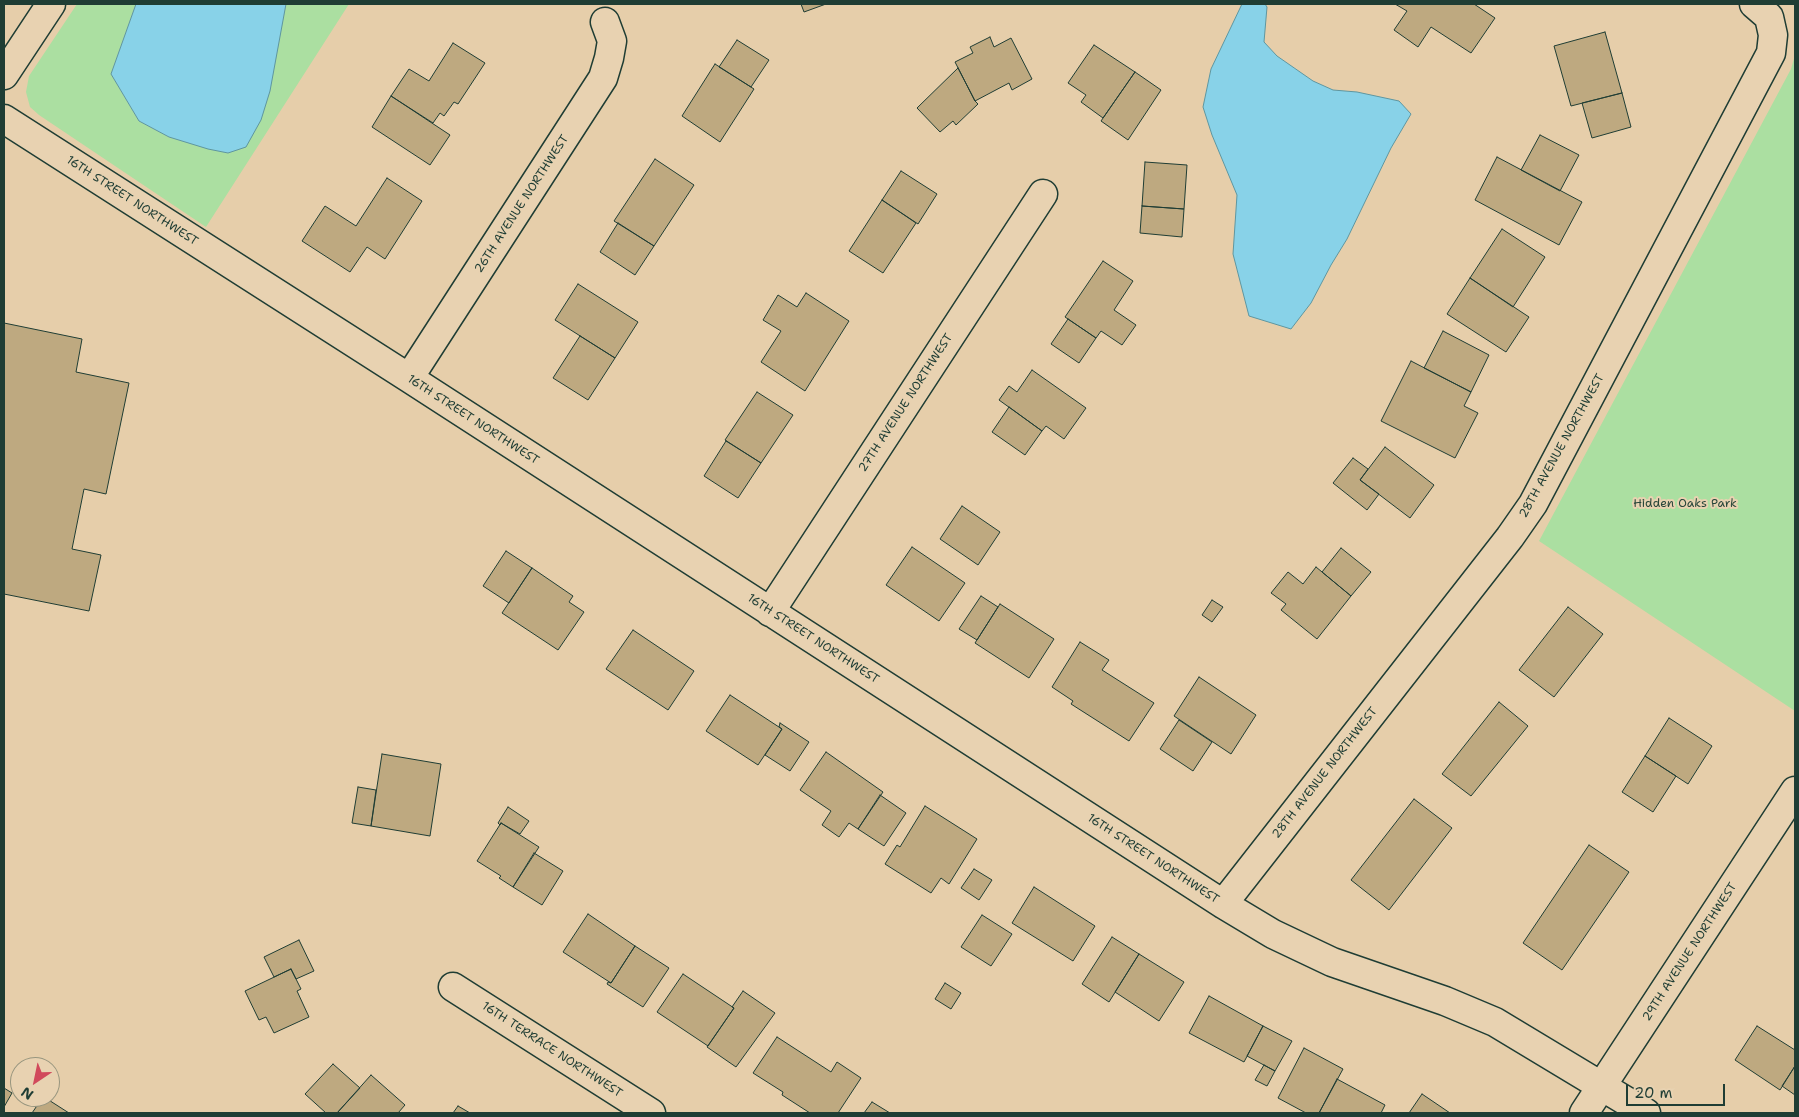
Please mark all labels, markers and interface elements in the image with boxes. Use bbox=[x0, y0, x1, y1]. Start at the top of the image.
street label: 26TH AVENUE NORTHWEST bbox=[472, 132, 572, 276]
street label: 16TH STREET NORTHWEST bbox=[63, 153, 201, 249]
street label: 27TH AVENUE NORTHWEST bbox=[856, 331, 956, 475]
street label: 16TH STREET NORTHWEST bbox=[404, 372, 542, 468]
street label: 28TH AVENUE NORTHWEST bbox=[1516, 372, 1608, 520]
park label: Hidden Oaks Park bbox=[1633, 497, 1737, 511]
street label: 16TH STREET NORTHWEST bbox=[744, 591, 882, 687]
street label: 28TH AVENUE NORTHWEST bbox=[1269, 705, 1381, 841]
street label: 16TH STREET NORTHWEST bbox=[1084, 811, 1222, 907]
street label: 29TH AVENUE NORTHWEST bbox=[1640, 880, 1740, 1024]
street label: 16TH TERRACE NORTHWEST bbox=[479, 999, 625, 1101]
north arrow bbox=[10, 1057, 60, 1107]
scale bar bbox=[1629, 1074, 1728, 1106]
text: N bbox=[18, 1083, 37, 1104]
text: 20 m bbox=[1634, 1083, 1673, 1103]

